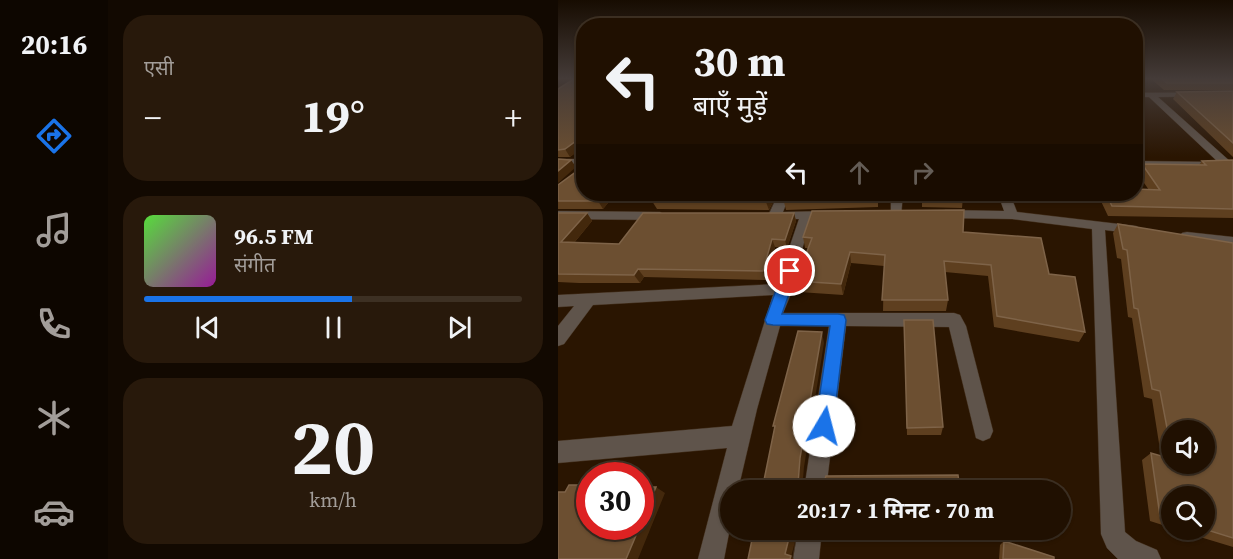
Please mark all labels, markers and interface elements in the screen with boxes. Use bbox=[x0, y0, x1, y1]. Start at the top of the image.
text: 20:16 bbox=[21, 26, 87, 63]
text: 30 m bbox=[693, 32, 786, 90]
icon: left bbox=[594, 42, 672, 120]
text: एसी bbox=[144, 54, 174, 82]
text: 19° bbox=[301, 85, 365, 147]
text: बाएँ मुड़ें bbox=[693, 87, 767, 124]
text: − bbox=[144, 95, 162, 140]
text: + bbox=[504, 95, 522, 140]
icon: directions bbox=[33, 115, 75, 157]
icon: left bbox=[780, 156, 813, 189]
icon: ahead bbox=[843, 156, 876, 189]
icon: right bbox=[906, 156, 939, 189]
icon: music bbox=[33, 209, 75, 251]
text: 96.5 FM bbox=[234, 221, 313, 251]
pin bbox=[764, 245, 815, 296]
text: संगीत bbox=[234, 251, 275, 279]
icon: arrive bbox=[773, 254, 806, 287]
icon: phone bbox=[33, 303, 75, 345]
icon: previous bbox=[191, 311, 224, 344]
icon: pause bbox=[317, 311, 350, 344]
icon: next bbox=[443, 311, 476, 344]
text: 20 bbox=[291, 393, 375, 500]
position arrow bbox=[792, 394, 856, 458]
icon: climate bbox=[33, 397, 75, 439]
map controls bbox=[1161, 420, 1215, 540]
button: sound bbox=[1161, 420, 1215, 474]
speed limit sign: 30 bbox=[576, 462, 654, 540]
text: km/h bbox=[309, 486, 357, 514]
button: search bbox=[1161, 486, 1215, 540]
icon: car bbox=[33, 491, 75, 533]
text: 20:17 · 1 मिनट · 70 m bbox=[797, 495, 994, 525]

